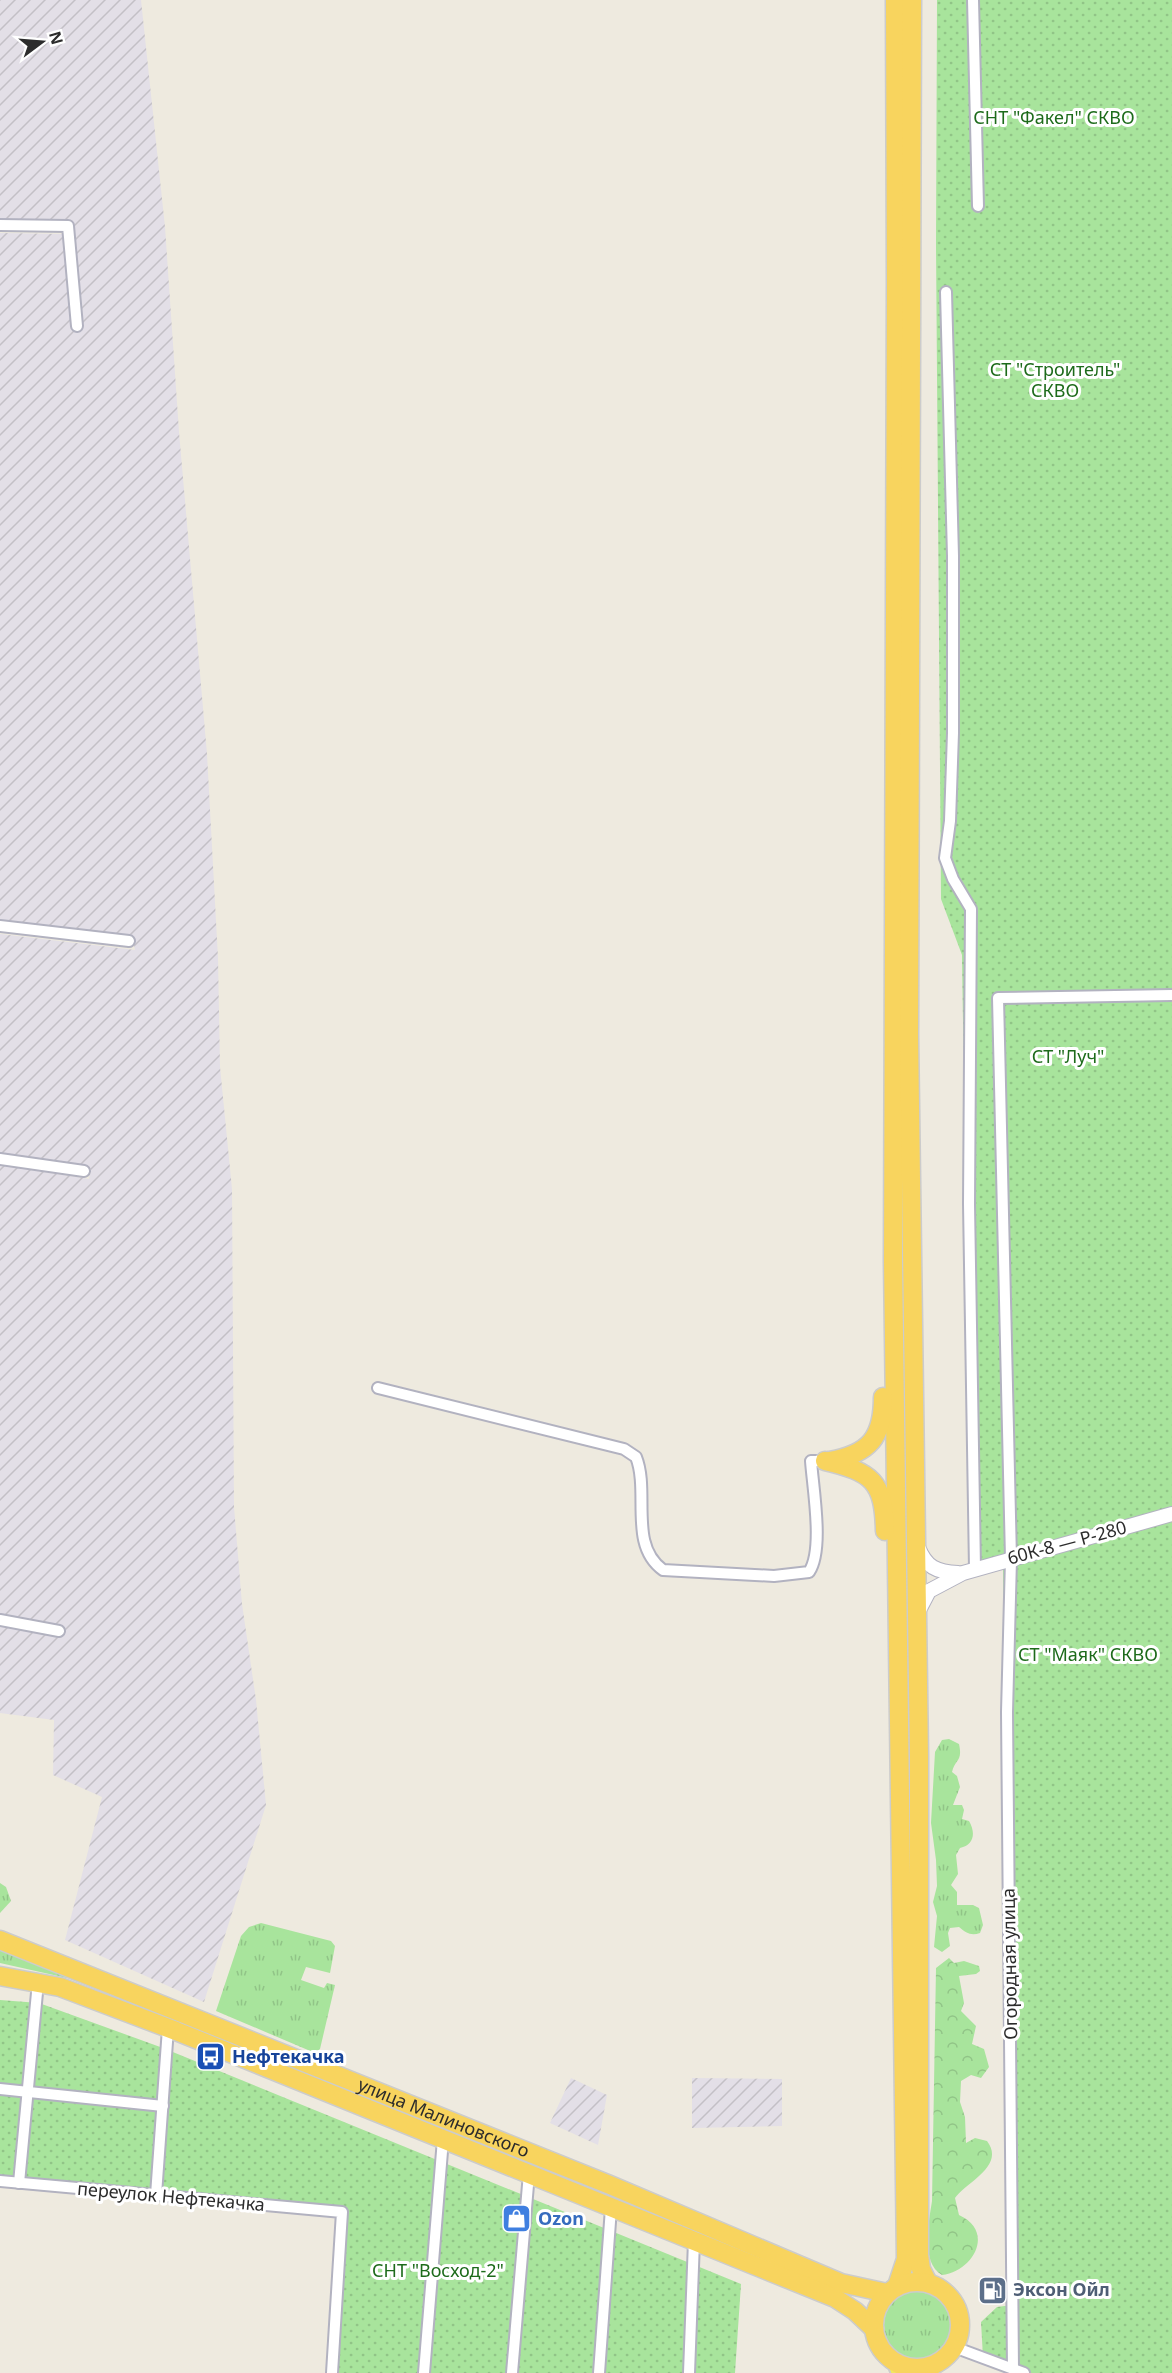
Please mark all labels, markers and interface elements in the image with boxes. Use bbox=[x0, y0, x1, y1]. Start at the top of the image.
north arrow bbox=[12, 12, 72, 72]
text: N bbox=[44, 29, 69, 47]
park label: СНТ "Факел" СКВО bbox=[973, 105, 1135, 129]
park label: СТ "Строитель" СКВО bbox=[990, 357, 1120, 402]
park label: СТ "Луч" bbox=[1032, 1044, 1104, 1068]
street label: 60К-8 — Р-280 bbox=[1004, 1515, 1129, 1569]
park label: СТ "Маяк" СКВО bbox=[1018, 1642, 1158, 1666]
street label: Огородная улица bbox=[996, 1888, 1022, 2040]
bus stop icon: Нефтекачка bbox=[195, 2041, 227, 2073]
place label: Нефтекачка bbox=[232, 2044, 345, 2068]
street label: улица Малиновского bbox=[355, 2072, 533, 2162]
street label: переулок Нефтекачка bbox=[76, 2176, 266, 2216]
shop icon: Ozon bbox=[501, 2203, 533, 2235]
place label: Ozon bbox=[538, 2206, 584, 2230]
park label: СНТ "Восход-2" bbox=[372, 2258, 504, 2282]
fuel station icon: Эксон Ойл bbox=[976, 2274, 1008, 2306]
place label: Эксон Ойл bbox=[1013, 2277, 1110, 2301]

